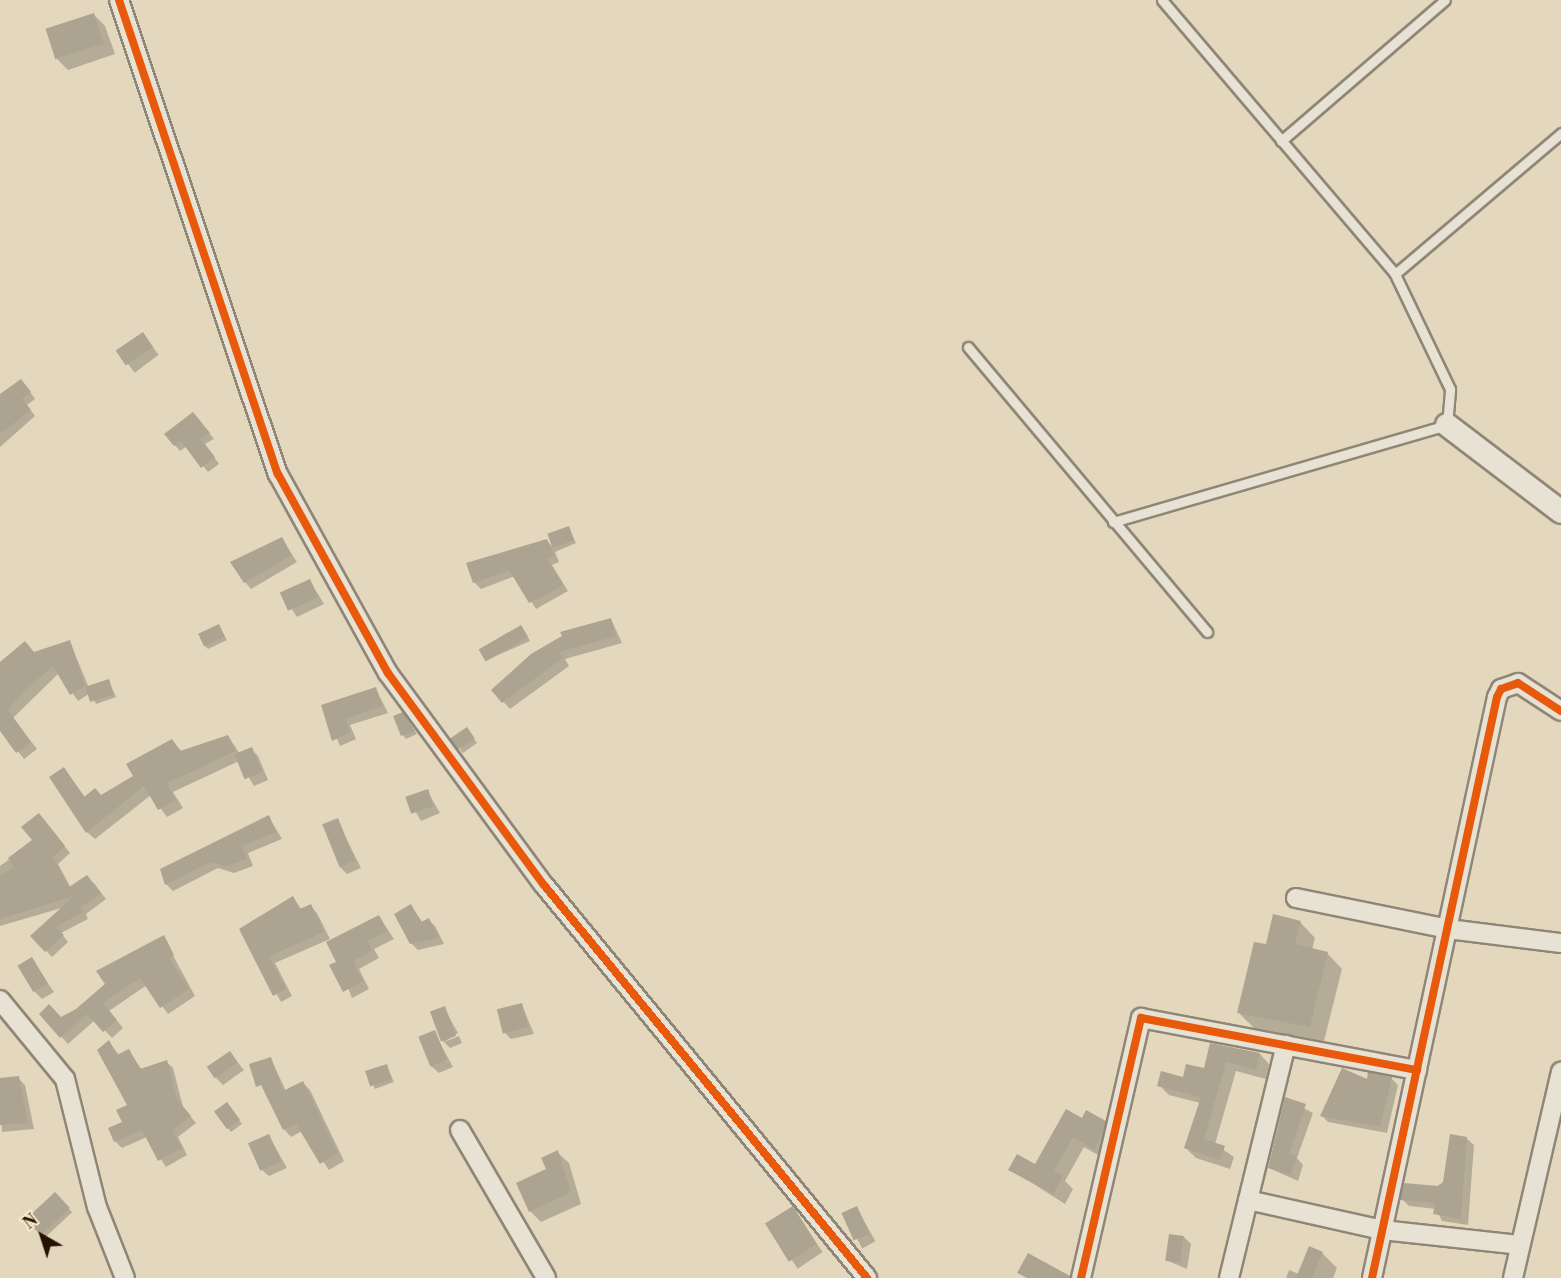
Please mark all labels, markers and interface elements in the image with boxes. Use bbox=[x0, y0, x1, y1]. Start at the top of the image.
north arrow bbox=[12, 1206, 72, 1266]
text: N bbox=[19, 1210, 42, 1234]

